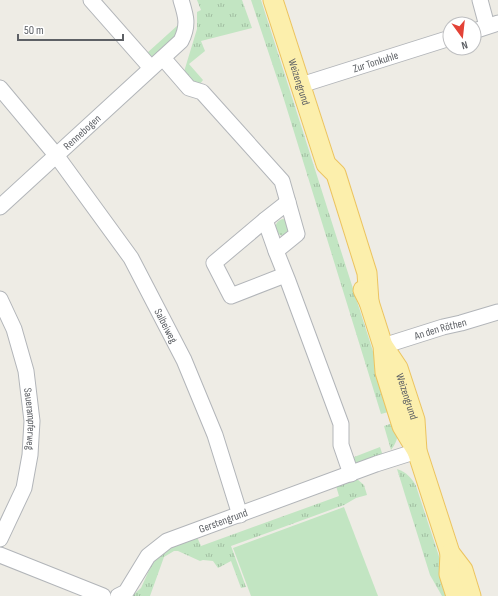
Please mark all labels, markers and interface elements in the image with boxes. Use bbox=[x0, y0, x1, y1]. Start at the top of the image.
scale bar bbox=[18, 16, 123, 42]
north arrow bbox=[442, 16, 482, 56]
text: 50 m bbox=[24, 23, 44, 38]
text: N bbox=[460, 38, 469, 52]
street label: Zur Tonkuhle bbox=[351, 48, 400, 75]
street label: Weizengrund bbox=[286, 57, 313, 107]
street label: Rennebogen bbox=[60, 111, 103, 152]
street label: Salbeiweg bbox=[152, 306, 181, 346]
street label: An den Röthen bbox=[412, 315, 468, 342]
street label: Weizengrund bbox=[394, 372, 421, 421]
street label: Sauerampferweg bbox=[22, 387, 39, 451]
street label: Gerstengrund bbox=[197, 505, 249, 535]

